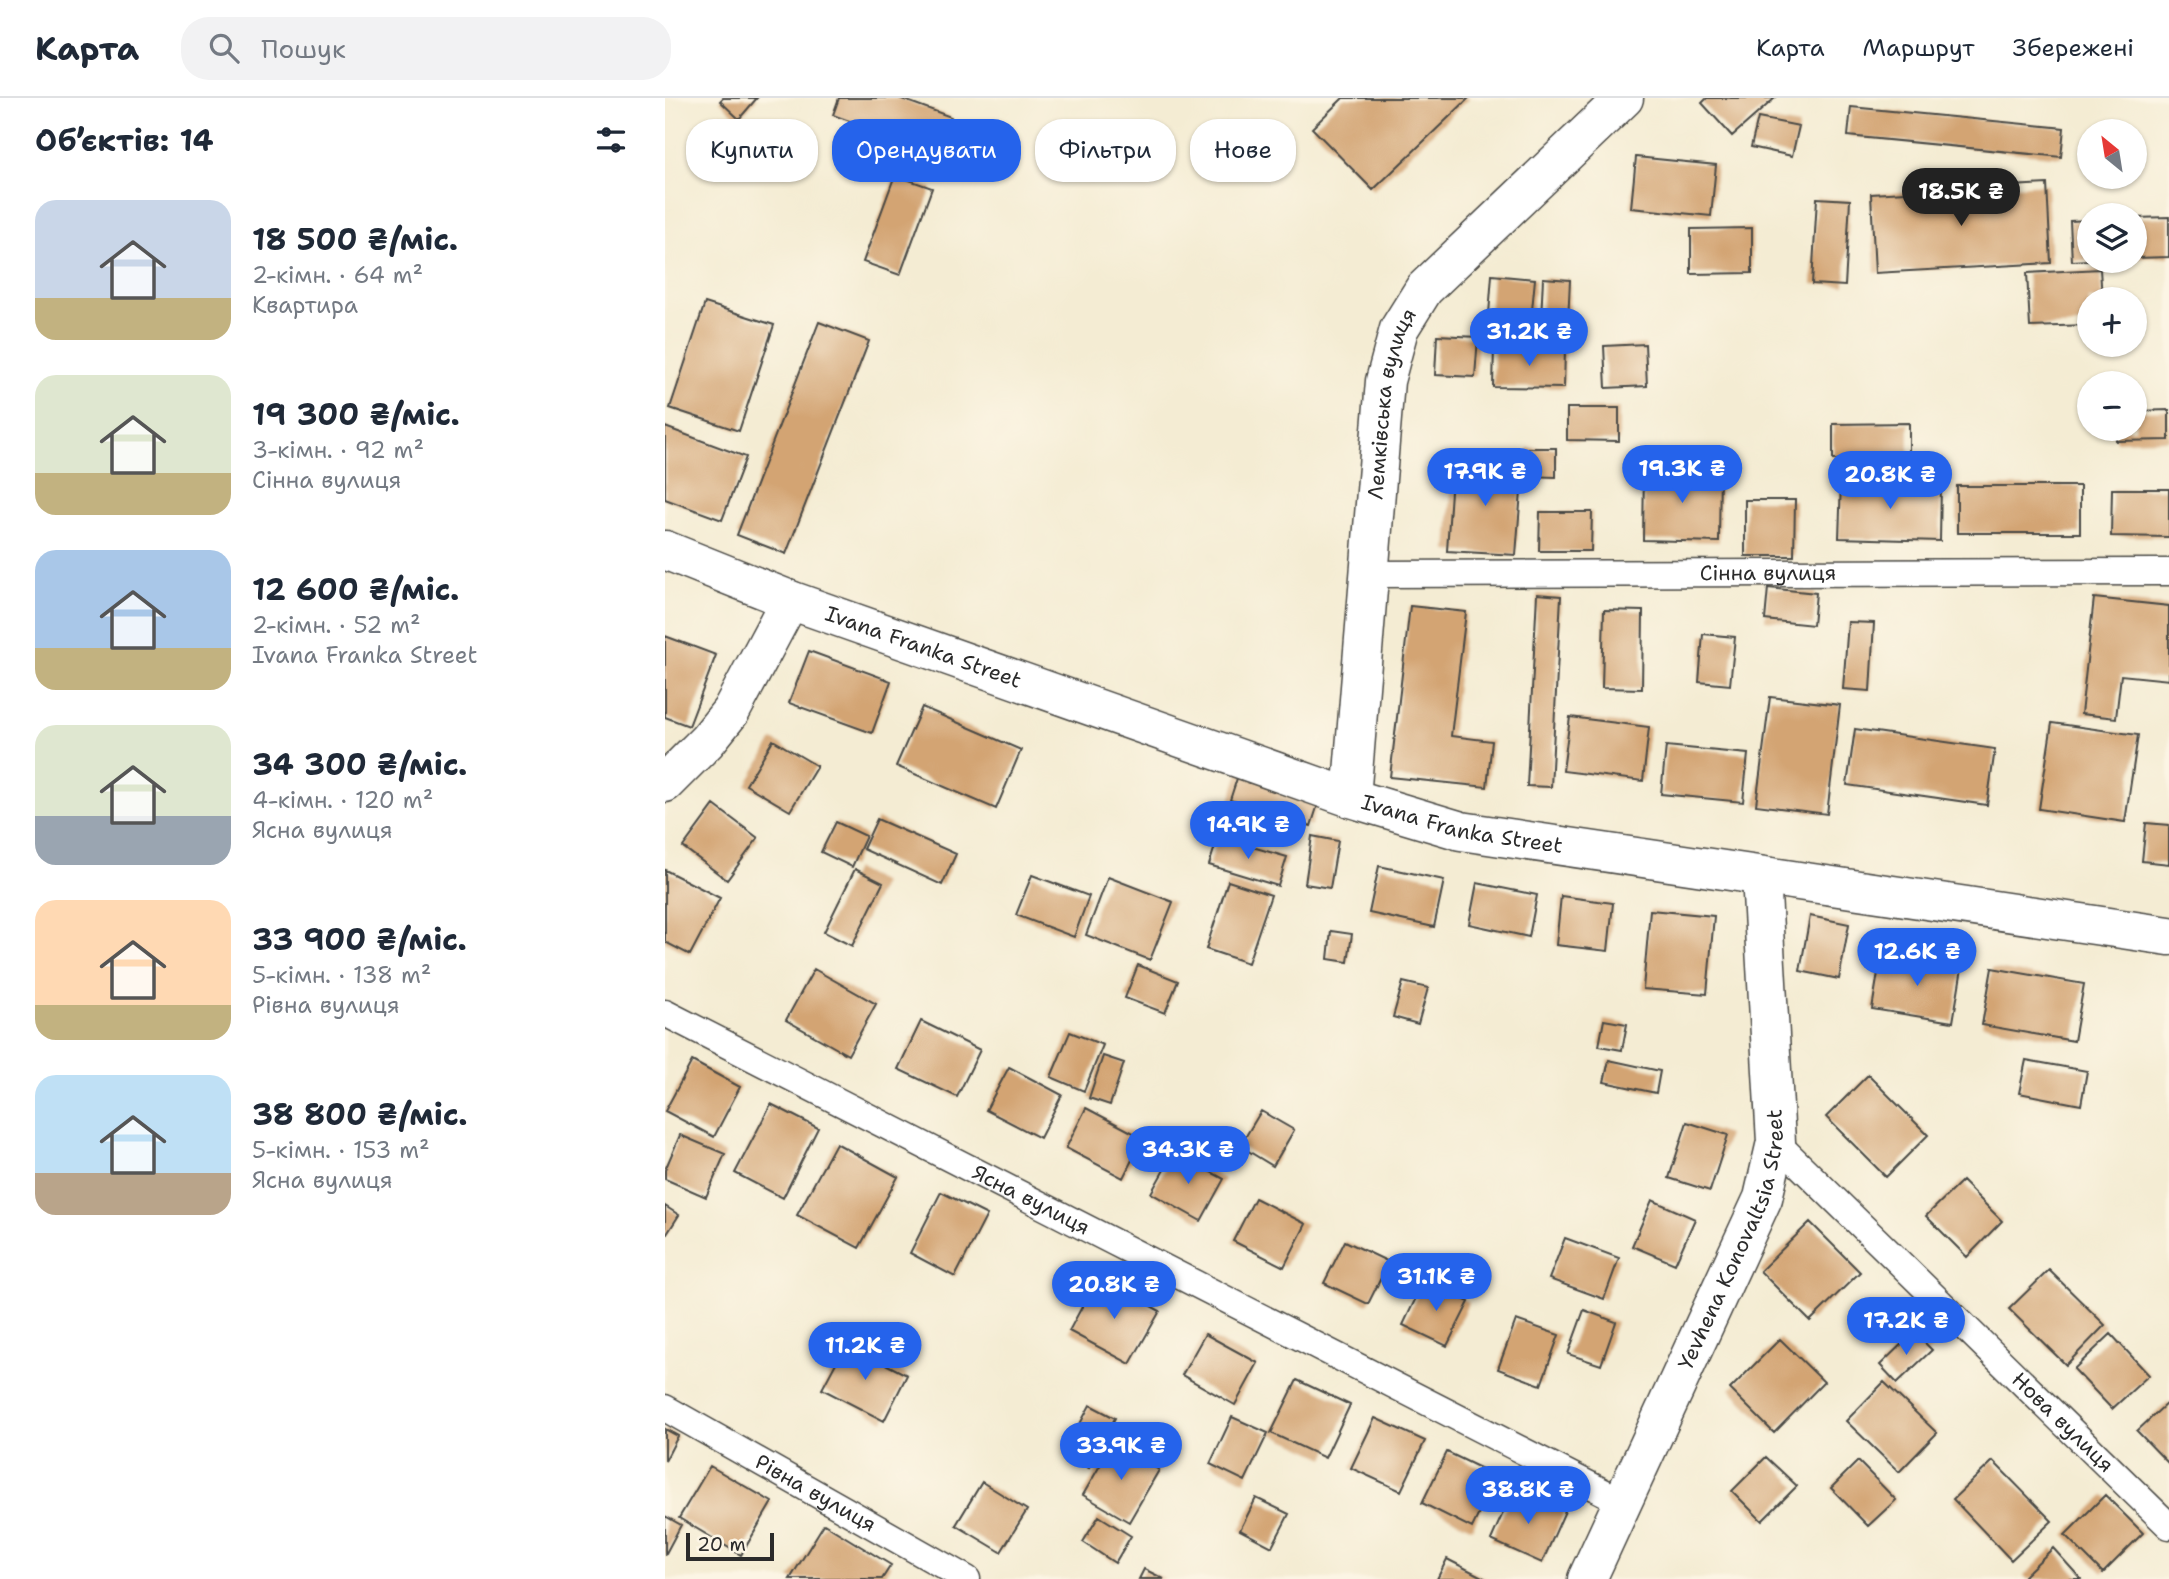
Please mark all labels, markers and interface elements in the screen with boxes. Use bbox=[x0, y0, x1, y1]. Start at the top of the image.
search box bbox=[181, 17, 671, 80]
text: Карта bbox=[35, 26, 139, 71]
icon: search bbox=[205, 29, 243, 67]
text: Пошук bbox=[261, 31, 346, 66]
text: Карта bbox=[1756, 32, 1825, 64]
text: Маршрут bbox=[1863, 32, 1975, 64]
text: Збережені bbox=[2013, 32, 2134, 64]
chip: Купити bbox=[686, 119, 818, 182]
chip: Орендувати bbox=[832, 119, 1021, 182]
chip: Фільтри bbox=[1035, 119, 1176, 182]
chip: Нове bbox=[1190, 119, 1296, 182]
north arrow bbox=[2077, 119, 2147, 189]
map controls bbox=[2077, 119, 2147, 441]
text: Об’єктів: 14 bbox=[35, 120, 214, 161]
icon: filters bbox=[592, 121, 630, 159]
pin: 18.5K ₴ bbox=[1896, 169, 2026, 228]
text: 18.5K ₴ bbox=[1918, 176, 2004, 206]
button: layers bbox=[2077, 203, 2147, 273]
text: 18 500 ₴/міс. bbox=[252, 219, 458, 260]
icon: home bbox=[91, 228, 175, 312]
text: 2-кімн. · 64 m² bbox=[252, 260, 423, 290]
button: + bbox=[2077, 287, 2147, 357]
text: Квартира bbox=[252, 290, 358, 320]
street label: Лемківська вулиця bbox=[1361, 303, 1423, 501]
pin: 31.2K ₴ bbox=[1464, 308, 1594, 368]
text: 31.2K ₴ bbox=[1486, 316, 1572, 346]
button: − bbox=[2077, 371, 2147, 441]
text: 19 300 ₴/міс. bbox=[252, 394, 460, 435]
icon: home bbox=[91, 403, 175, 487]
text: 3-кімн. · 92 m² bbox=[252, 435, 424, 465]
pin: 19.3K ₴ bbox=[1617, 446, 1747, 505]
pin: 17.9K ₴ bbox=[1420, 448, 1550, 508]
pin: 20.8K ₴ bbox=[1825, 452, 1955, 511]
text: 19.3K ₴ bbox=[1638, 453, 1726, 483]
text: 17.9K ₴ bbox=[1443, 456, 1527, 486]
text: 20.8K ₴ bbox=[1844, 459, 1936, 489]
text: Сінна вулиця bbox=[252, 465, 401, 495]
street label: Сінна вулиця bbox=[1700, 559, 1836, 587]
text: 12 600 ₴/міс. bbox=[252, 569, 459, 610]
icon: home bbox=[91, 578, 175, 662]
street label: Ivana Franka Street bbox=[821, 600, 1025, 695]
text: 2-кімн. · 52 m² bbox=[252, 610, 421, 640]
text: Ivana Franka Street bbox=[252, 640, 478, 670]
text: 34 300 ₴/міс. bbox=[252, 744, 467, 785]
icon: home bbox=[91, 753, 175, 837]
text: 4-кімн. · 120 m² bbox=[252, 785, 433, 815]
street label: Ivana Franka Street bbox=[1358, 788, 1565, 860]
pin: 14.9K ₴ bbox=[1183, 802, 1313, 861]
text: 14.9K ₴ bbox=[1206, 809, 1290, 839]
text: Ясна вулиця bbox=[252, 815, 393, 845]
text: 33 900 ₴/міс. bbox=[252, 919, 467, 960]
icon: home bbox=[91, 928, 175, 1012]
pin: 12.6K ₴ bbox=[1852, 928, 1982, 988]
text: 12.6K ₴ bbox=[1873, 936, 1961, 966]
text: 5-кімн. · 138 m² bbox=[252, 960, 431, 990]
text: Рівна вулиця bbox=[252, 990, 400, 1020]
text: 38 800 ₴/міс. bbox=[252, 1094, 468, 1135]
icon: home bbox=[91, 1103, 175, 1187]
street label: Yevhena Konovaltsia Street bbox=[1672, 1108, 1790, 1374]
pin: 34.3K ₴ bbox=[1123, 1126, 1253, 1186]
text: 34.3K ₴ bbox=[1142, 1134, 1234, 1164]
text: 5-кімн. · 153 m² bbox=[252, 1135, 430, 1165]
street label: Ясна вулиця bbox=[968, 1158, 1095, 1242]
text: Ясна вулиця bbox=[252, 1165, 393, 1195]
pin: 31.1K ₴ bbox=[1371, 1254, 1501, 1313]
text: 31.1K ₴ bbox=[1397, 1261, 1475, 1291]
pin: 20.8K ₴ bbox=[1049, 1262, 1179, 1321]
text: 20.8K ₴ bbox=[1068, 1269, 1160, 1299]
pin: 17.2K ₴ bbox=[1841, 1298, 1971, 1357]
text: 17.2K ₴ bbox=[1863, 1305, 1949, 1335]
pin: 11.2K ₴ bbox=[800, 1322, 930, 1382]
text: 11.2K ₴ bbox=[824, 1330, 906, 1360]
street label: Нова вулиця bbox=[2006, 1366, 2120, 1478]
pin: 33.9K ₴ bbox=[1056, 1422, 1186, 1482]
text: 33.9K ₴ bbox=[1076, 1430, 1166, 1460]
street label: Рівна вулиця bbox=[750, 1448, 881, 1539]
pin: 38.8K ₴ bbox=[1463, 1466, 1593, 1526]
text: 38.8K ₴ bbox=[1482, 1474, 1574, 1504]
scale bar bbox=[686, 1530, 773, 1562]
text: 20 m bbox=[697, 1532, 746, 1557]

